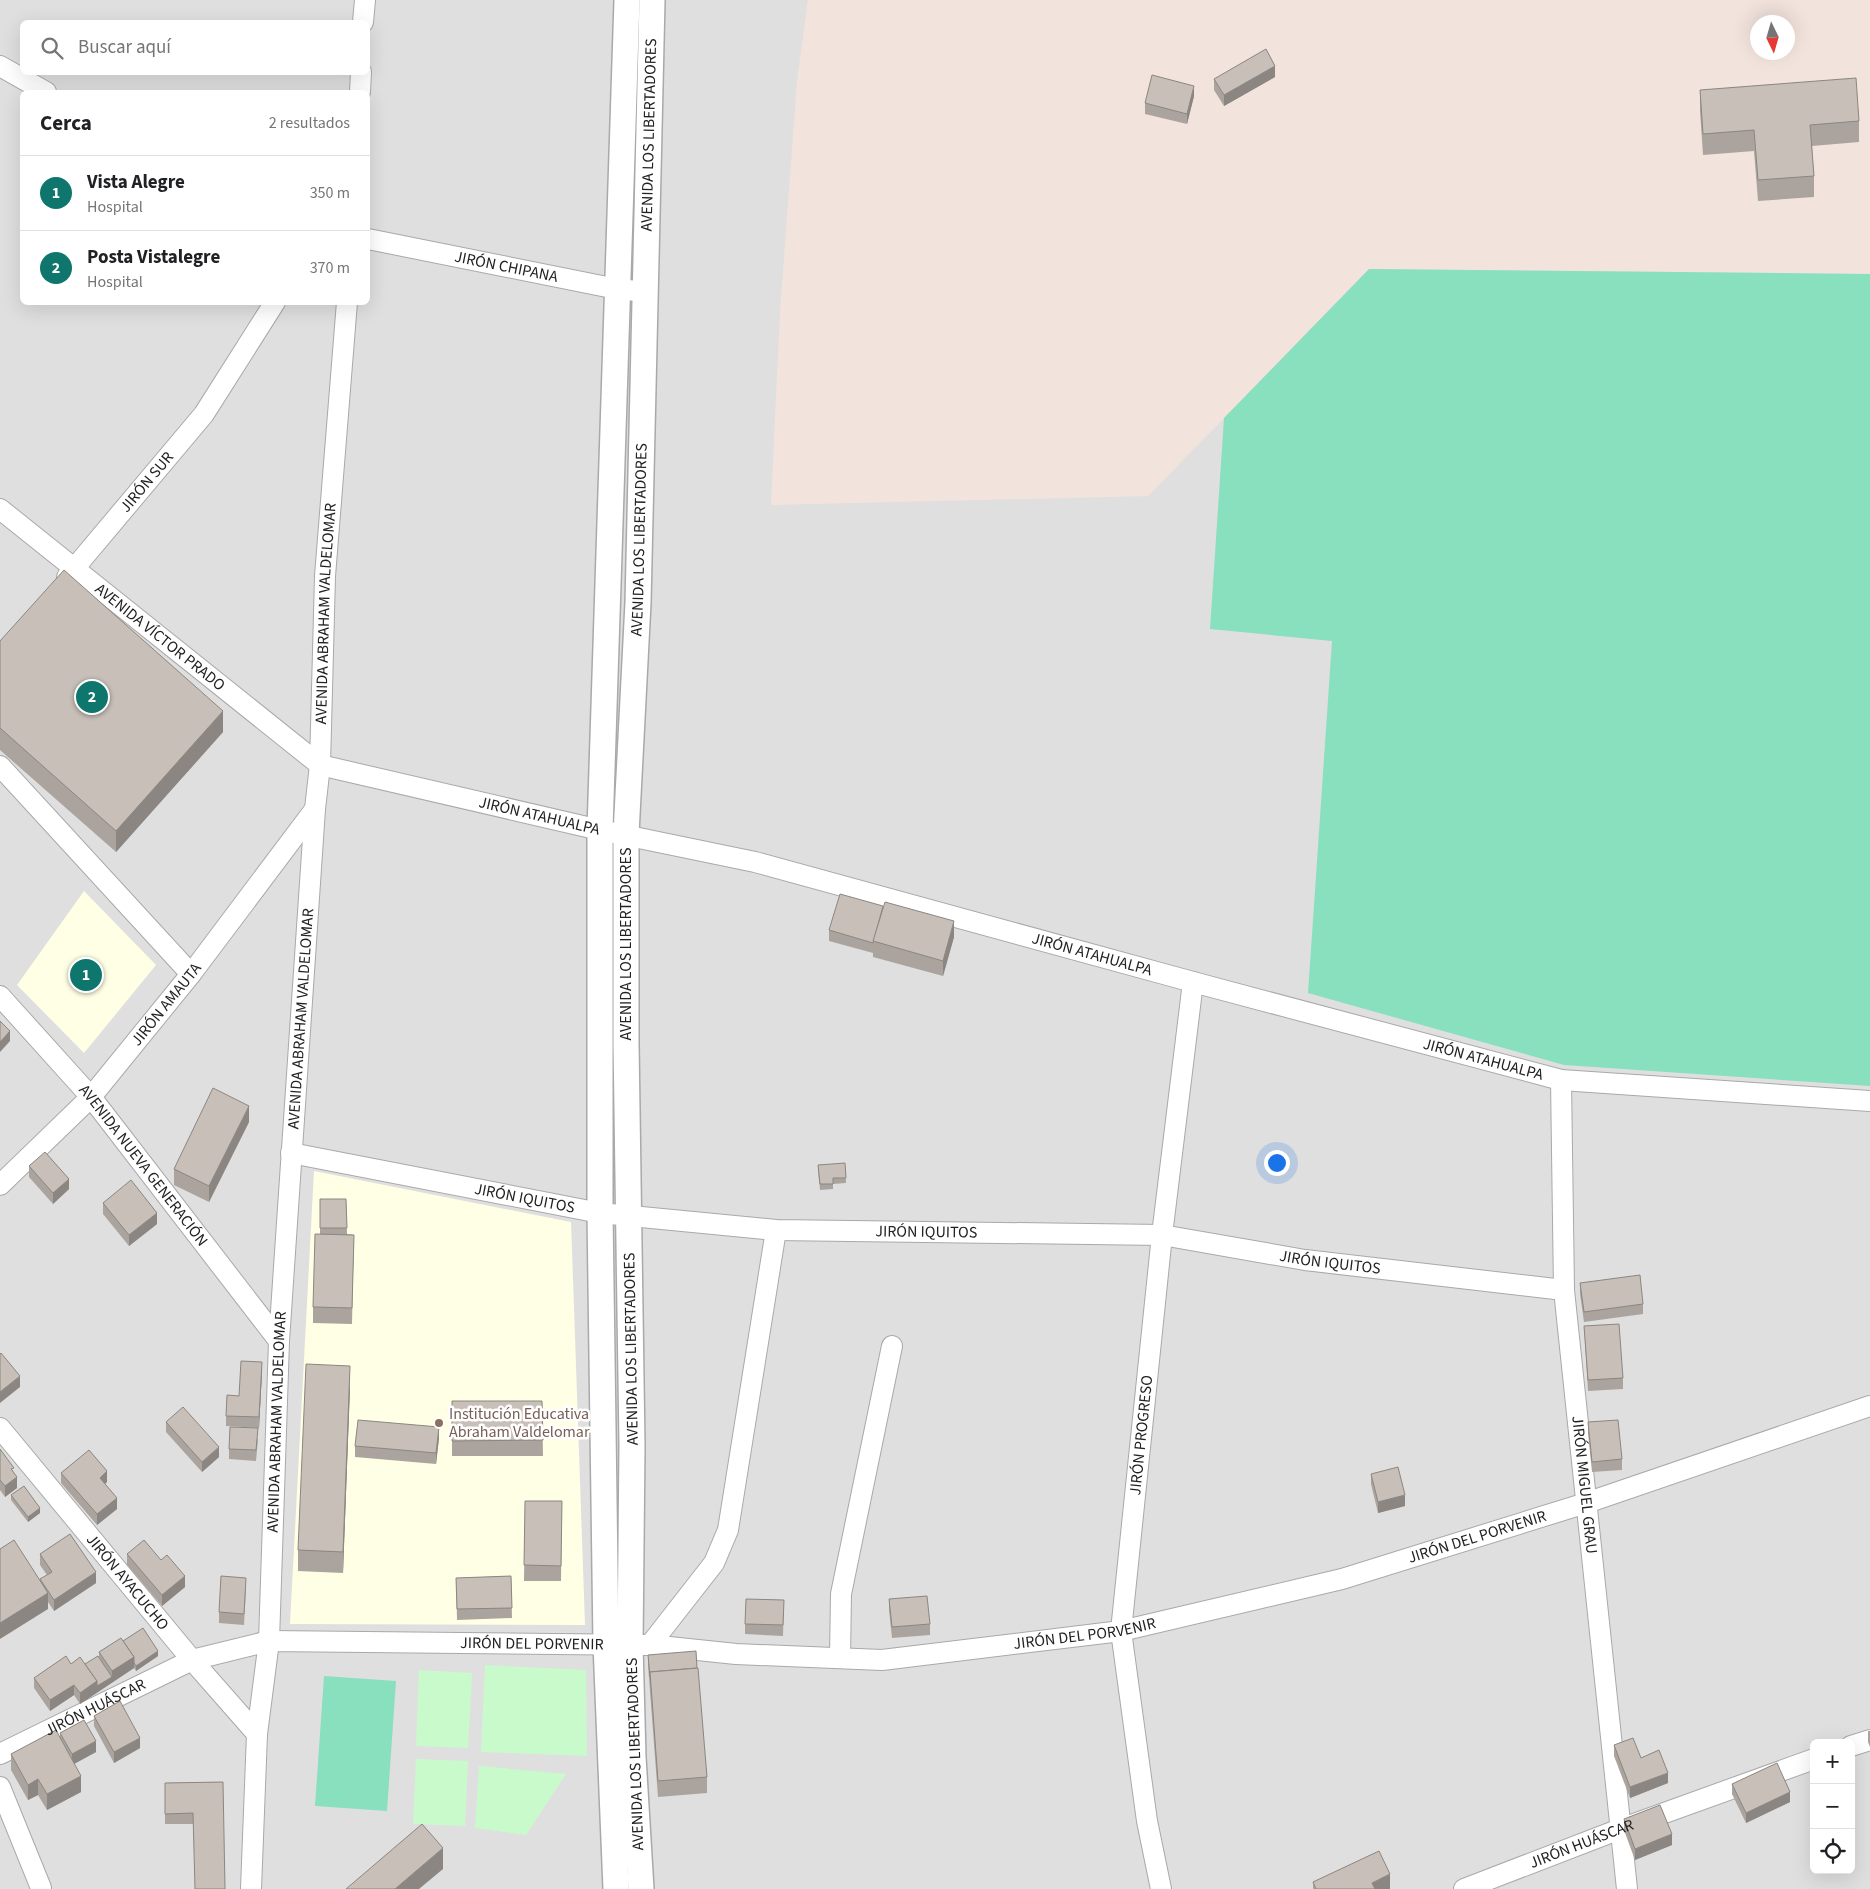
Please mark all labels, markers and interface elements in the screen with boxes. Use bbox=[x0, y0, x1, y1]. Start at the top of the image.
north arrow bbox=[1750, 15, 1795, 60]
search box bbox=[20, 20, 370, 75]
icon: search bbox=[38, 34, 66, 62]
text: Buscar aquí bbox=[78, 34, 171, 61]
street label: AVENIDA LOS LIBERTADORES bbox=[636, 38, 662, 232]
text: Cerca bbox=[40, 108, 92, 138]
text: 2 resultados bbox=[269, 112, 350, 134]
text: Vista Alegre bbox=[87, 169, 185, 196]
text: 1 bbox=[52, 182, 60, 204]
text: 350 m bbox=[310, 182, 350, 204]
text: Hospital bbox=[87, 196, 143, 218]
text: Posta Vistalegre bbox=[87, 244, 220, 271]
street label: JIRÓN CHIPANA bbox=[453, 246, 560, 288]
text: 2 bbox=[52, 257, 60, 279]
text: 370 m bbox=[310, 257, 350, 279]
text: Hospital bbox=[87, 271, 143, 293]
street label: AVENIDA LOS LIBERTADORES bbox=[625, 443, 653, 637]
street label: JIRÓN SUR bbox=[115, 447, 179, 517]
street label: AVENIDA ABRAHAM VALDELOMAR bbox=[310, 502, 342, 725]
street label: AVENIDA VÍCTOR PRADO bbox=[90, 578, 230, 696]
pin: 2 bbox=[76, 678, 108, 716]
street label: JIRÓN ATAHUALPA bbox=[477, 791, 602, 841]
street label: AVENIDA LOS LIBERTADORES bbox=[615, 848, 637, 1040]
street label: AVENIDA ABRAHAM VALDELOMAR bbox=[282, 908, 319, 1130]
street label: JIRÓN ATAHUALPA bbox=[1030, 927, 1155, 981]
pin: 1 bbox=[70, 956, 102, 994]
street label: JIRÓN AMAUTA bbox=[126, 958, 207, 1050]
street label: JIRÓN ATAHUALPA bbox=[1421, 1033, 1546, 1086]
street label: AVENIDA NUEVA GENERACIÓN bbox=[74, 1079, 213, 1251]
your location bbox=[1264, 1150, 1290, 1176]
street label: JIRÓN IQUITOS bbox=[472, 1178, 577, 1219]
street label: JIRÓN IQUITOS bbox=[875, 1220, 978, 1244]
street label: JIRÓN IQUITOS bbox=[1278, 1245, 1382, 1280]
street label: AVENIDA LOS LIBERTADORES bbox=[618, 1252, 644, 1446]
street label: AVENIDA ABRAHAM VALDELOMAR bbox=[262, 1311, 292, 1533]
street label: JIRÓN PROGRESO bbox=[1124, 1374, 1158, 1496]
place label: Institución Educativa Abraham Valdelomar bbox=[449, 1403, 590, 1443]
street label: JIRÓN MIGUEL GRAU bbox=[1566, 1415, 1603, 1555]
marker: Institución Educativa Abraham Valdelomar bbox=[433, 1417, 445, 1429]
street label: JIRÓN DEL PORVENIR bbox=[1405, 1505, 1549, 1569]
street label: JIRÓN AYACUCHO bbox=[81, 1529, 174, 1635]
street label: JIRÓN DEL PORVENIR bbox=[1012, 1612, 1158, 1655]
street label: JIRÓN DEL PORVENIR bbox=[460, 1632, 604, 1656]
street label: AVENIDA LOS LIBERTADORES bbox=[621, 1657, 649, 1851]
street label: JIRÓN HUÁSCAR bbox=[41, 1673, 149, 1741]
map controls bbox=[1810, 1739, 1855, 1874]
button: + bbox=[1810, 1739, 1855, 1784]
button: − bbox=[1810, 1784, 1855, 1829]
street label: JIRÓN HUÁSCAR bbox=[1526, 1814, 1637, 1874]
button: locate bbox=[1810, 1829, 1855, 1874]

